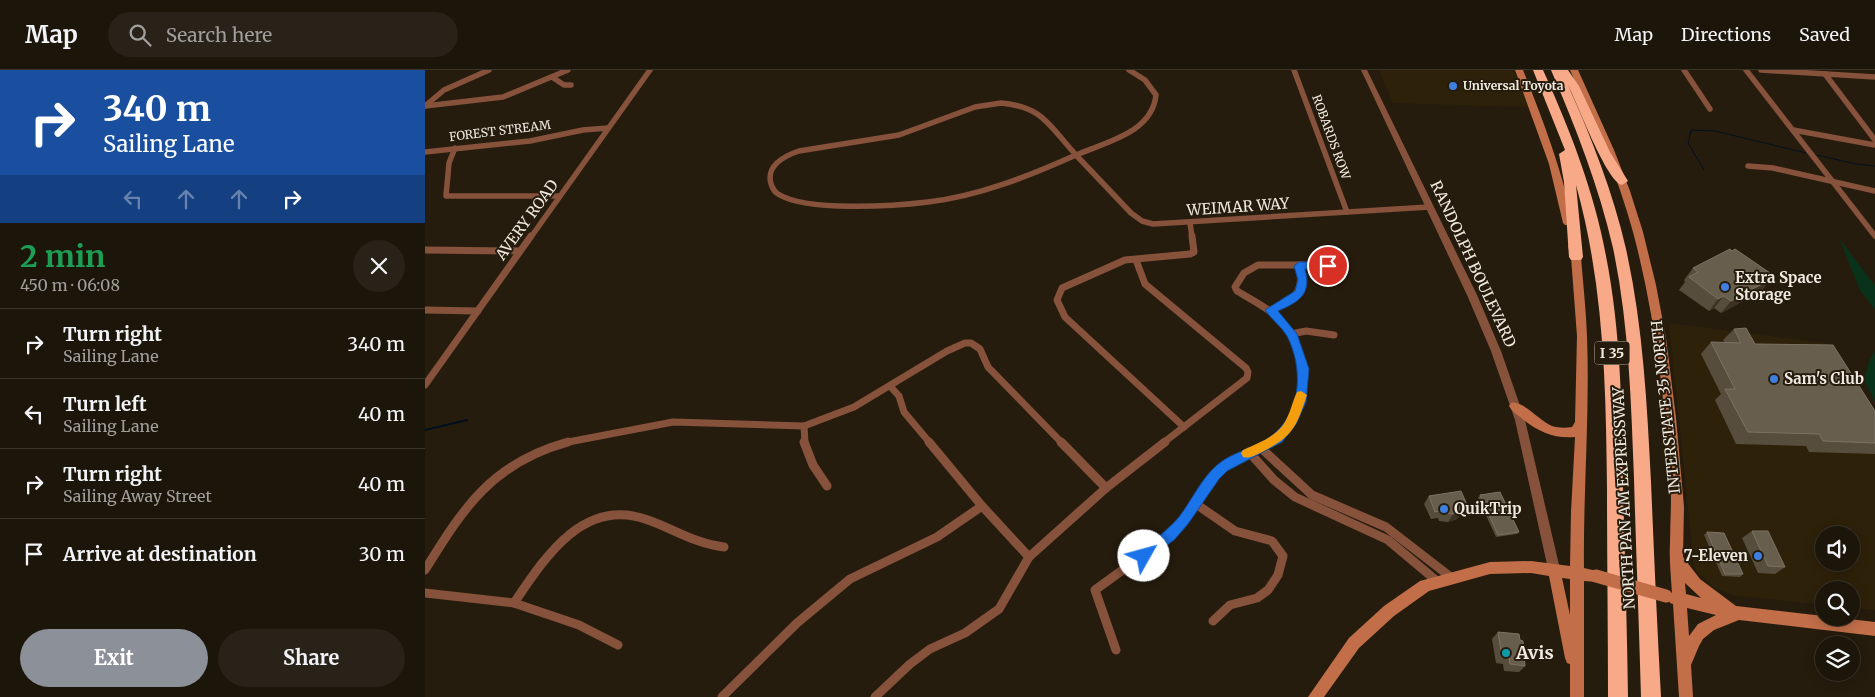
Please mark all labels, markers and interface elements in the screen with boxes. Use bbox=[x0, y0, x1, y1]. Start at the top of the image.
search box bbox=[108, 12, 458, 57]
text: Map bbox=[25, 19, 78, 50]
icon: search bbox=[126, 21, 154, 49]
text: Search here bbox=[166, 23, 272, 47]
text: Map bbox=[1615, 23, 1653, 46]
text: Directions bbox=[1681, 23, 1771, 46]
text: Saved bbox=[1799, 23, 1850, 46]
place label: Universal Toyota bbox=[1463, 78, 1564, 93]
marker: Universal Toyota bbox=[1447, 80, 1459, 92]
text: 340 m bbox=[103, 87, 211, 131]
icon: right bbox=[20, 90, 85, 155]
street label: ROBARDS ROW bbox=[1309, 92, 1354, 182]
street label: FOREST STREAM bbox=[448, 117, 552, 144]
text: Sailing Lane bbox=[103, 130, 234, 158]
street label: AVERY ROAD bbox=[490, 176, 562, 264]
street label: RANDOLPH BOULEVARD bbox=[1426, 177, 1520, 350]
icon: left bbox=[119, 185, 147, 213]
icon: ahead bbox=[172, 185, 200, 213]
icon: ahead bbox=[225, 185, 253, 213]
icon: right bbox=[278, 185, 306, 213]
street label: WEIMAR WAY bbox=[1185, 193, 1290, 220]
text: 2 min bbox=[20, 237, 105, 275]
button: close bbox=[353, 240, 405, 292]
pin bbox=[1307, 245, 1349, 287]
icon: arrive bbox=[1314, 252, 1342, 280]
place label: Extra Space Storage bbox=[1735, 268, 1822, 304]
text: 450 m · 06:08 bbox=[20, 275, 120, 295]
marker: Extra Space Storage bbox=[1719, 281, 1731, 293]
street label: INTERSTATE 35 NORTH bbox=[1647, 319, 1684, 495]
text: Turn right bbox=[63, 322, 162, 346]
icon: right bbox=[20, 330, 48, 358]
text: 340 m bbox=[347, 332, 405, 356]
road number: I 35 bbox=[1595, 342, 1629, 364]
text: Sailing Lane bbox=[63, 346, 159, 366]
place label: Sam's Club bbox=[1784, 369, 1864, 388]
marker: Sam's Club bbox=[1768, 373, 1780, 385]
street label: NORTH PAN AM EXPRESSWAY bbox=[1608, 386, 1639, 610]
text: Turn left bbox=[63, 392, 147, 416]
icon: left bbox=[20, 400, 48, 428]
text: 40 m bbox=[358, 402, 405, 426]
text: Sailing Lane bbox=[63, 416, 159, 436]
text: Turn right bbox=[63, 462, 162, 486]
icon: right bbox=[20, 470, 48, 498]
text: 40 m bbox=[358, 472, 405, 496]
text: Sailing Away Street bbox=[63, 486, 212, 506]
place label: QuikTrip bbox=[1454, 499, 1522, 518]
marker: QuikTrip bbox=[1438, 503, 1450, 515]
map controls bbox=[1815, 526, 1860, 681]
button: sound bbox=[1815, 526, 1860, 571]
position arrow bbox=[1117, 529, 1169, 581]
icon: arrive bbox=[20, 540, 48, 568]
text: Arrive at destination bbox=[63, 542, 257, 566]
text: 30 m bbox=[359, 542, 405, 566]
place label: 7-Eleven bbox=[1683, 546, 1748, 565]
marker: 7-Eleven bbox=[1752, 550, 1764, 562]
button: search bbox=[1815, 581, 1860, 626]
button: Exit bbox=[20, 629, 208, 687]
button: Share bbox=[218, 629, 405, 687]
button: layers bbox=[1815, 636, 1860, 681]
place label: Avis bbox=[1515, 641, 1554, 664]
marker: Avis bbox=[1500, 647, 1512, 659]

